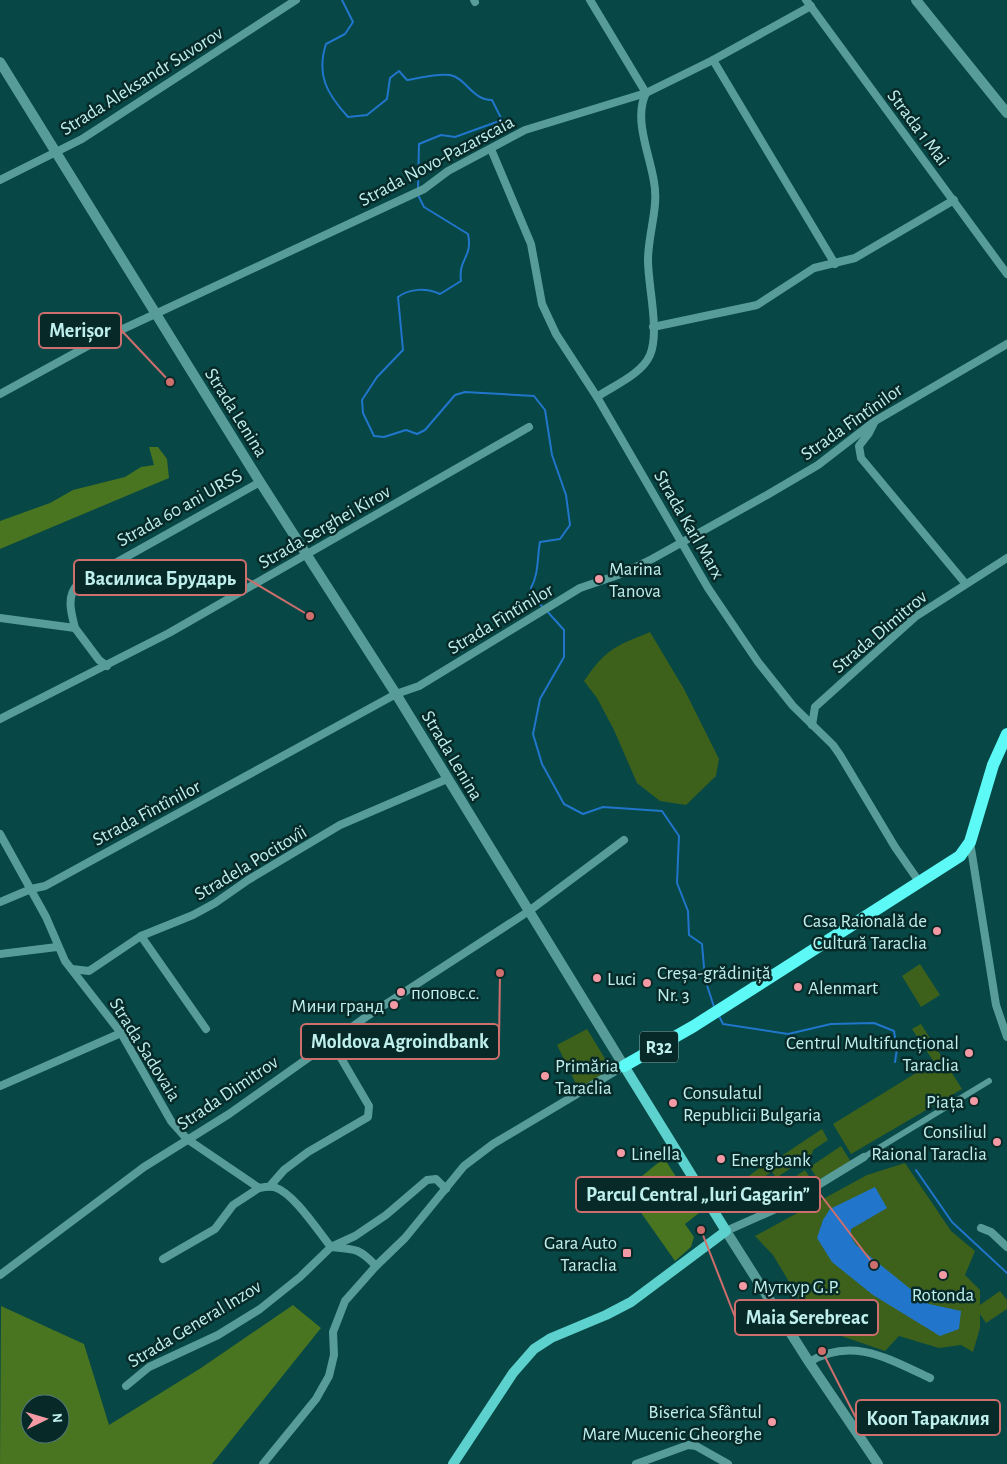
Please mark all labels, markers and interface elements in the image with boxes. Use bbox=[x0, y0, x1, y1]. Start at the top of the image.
street label: Strada Aleksandr Suvorov bbox=[57, 23, 226, 139]
street label: Strada 1 Mai bbox=[883, 87, 952, 169]
street label: Strada Novo-Pazarscaia bbox=[356, 112, 518, 210]
callout: Merișor bbox=[39, 313, 121, 348]
text: Merișor bbox=[49, 321, 111, 343]
street label: Strada Lenina bbox=[201, 365, 271, 461]
street label: Strada Fîntînilor bbox=[798, 380, 906, 464]
street label: Strada 60 ani URSS bbox=[114, 466, 246, 551]
street label: Strada Karl Marx bbox=[650, 467, 727, 582]
street label: Strada Serghei Kirov bbox=[256, 482, 394, 573]
callout: Василиса Брударь bbox=[74, 560, 246, 595]
place label: Marina Tanova bbox=[609, 560, 662, 601]
text: Василиса Брударь bbox=[84, 569, 237, 589]
marker: Marina Tanova bbox=[593, 573, 605, 585]
street label: Strada Fîntînilor bbox=[445, 580, 557, 658]
street label: Strada Dimitrov bbox=[829, 587, 931, 677]
street label: Strada Lenina bbox=[418, 708, 486, 804]
street label: Strada Fîntînilor bbox=[90, 777, 204, 850]
street label: Stradela Pocitovîi bbox=[191, 822, 310, 904]
place label: Casa Raională de Cultură Taraclia bbox=[803, 912, 927, 953]
marker: Casa Raională de Cultură Taraclia bbox=[931, 925, 943, 937]
place label: Creșa-grădiniță Nr. 3 bbox=[657, 964, 771, 1005]
place label: Luci bbox=[607, 970, 636, 989]
marker: Luci bbox=[591, 972, 603, 984]
marker: Creșa-grădiniță Nr. 3 bbox=[641, 977, 653, 989]
place label: Alenmart bbox=[808, 979, 878, 998]
marker: Alenmart bbox=[792, 981, 804, 993]
place label: поповс.с. bbox=[411, 984, 480, 1003]
marker: поповс.с. bbox=[395, 986, 407, 998]
street label: Strada Sadovaia bbox=[106, 995, 184, 1105]
place label: Мини гранд bbox=[291, 997, 384, 1016]
marker: Мини гранд bbox=[388, 999, 400, 1011]
callout: Moldova Agroindbank bbox=[301, 1024, 499, 1059]
text: Moldova Agroindbank bbox=[311, 1032, 489, 1052]
road number: R32 bbox=[640, 1032, 678, 1062]
place label: Centrul Multifuncțional Taraclia bbox=[786, 1034, 959, 1075]
marker: Centrul Multifuncțional Taraclia bbox=[963, 1047, 975, 1059]
street label: Strada Dimitrov bbox=[174, 1053, 282, 1134]
place label: Primăria Taraclia bbox=[555, 1057, 619, 1098]
marker: Primăria Taraclia bbox=[539, 1070, 551, 1082]
place label: Consulatul Republicii Bulgaria bbox=[683, 1084, 822, 1125]
place label: Piața bbox=[926, 1093, 964, 1113]
marker: Piața bbox=[968, 1095, 980, 1107]
marker: Consulatul Republicii Bulgaria bbox=[667, 1097, 679, 1109]
place label: Consiliul Raional Taraclia bbox=[871, 1123, 987, 1164]
marker: Consiliul Raional Taraclia bbox=[991, 1136, 1003, 1148]
place label: Linella bbox=[631, 1145, 680, 1164]
marker: Linella bbox=[615, 1147, 627, 1159]
place label: Energbank bbox=[731, 1151, 811, 1170]
marker: Energbank bbox=[715, 1153, 727, 1165]
callout: Parcul Central „Iuri Gagarin” bbox=[576, 1177, 820, 1212]
text: Parcul Central „Iuri Gagarin” bbox=[586, 1185, 810, 1205]
place label: Gara Auto Taraclia bbox=[544, 1234, 617, 1275]
marker: Gara Auto Taraclia bbox=[621, 1247, 633, 1259]
marker: Rotonda bbox=[937, 1269, 949, 1281]
street label: Strada General Inzov bbox=[125, 1277, 265, 1372]
place label: Муткур G.P. bbox=[753, 1278, 839, 1297]
marker: Муткур G.P. bbox=[737, 1280, 749, 1292]
place label: Rotonda bbox=[912, 1286, 974, 1305]
callout: Maia Serebreac bbox=[735, 1300, 878, 1335]
text: Maia Serebreac bbox=[746, 1308, 869, 1328]
north arrow bbox=[20, 1394, 70, 1444]
callout: Кооп Тараклия bbox=[856, 1400, 1000, 1435]
place label: Biserica Sfântul Mare Mucenic Gheorghe bbox=[582, 1403, 762, 1444]
text: Кооп Тараклия bbox=[866, 1409, 990, 1429]
text: N bbox=[50, 1412, 64, 1423]
marker: Biserica Sfântul Mare Mucenic Gheorghe bbox=[766, 1416, 778, 1428]

